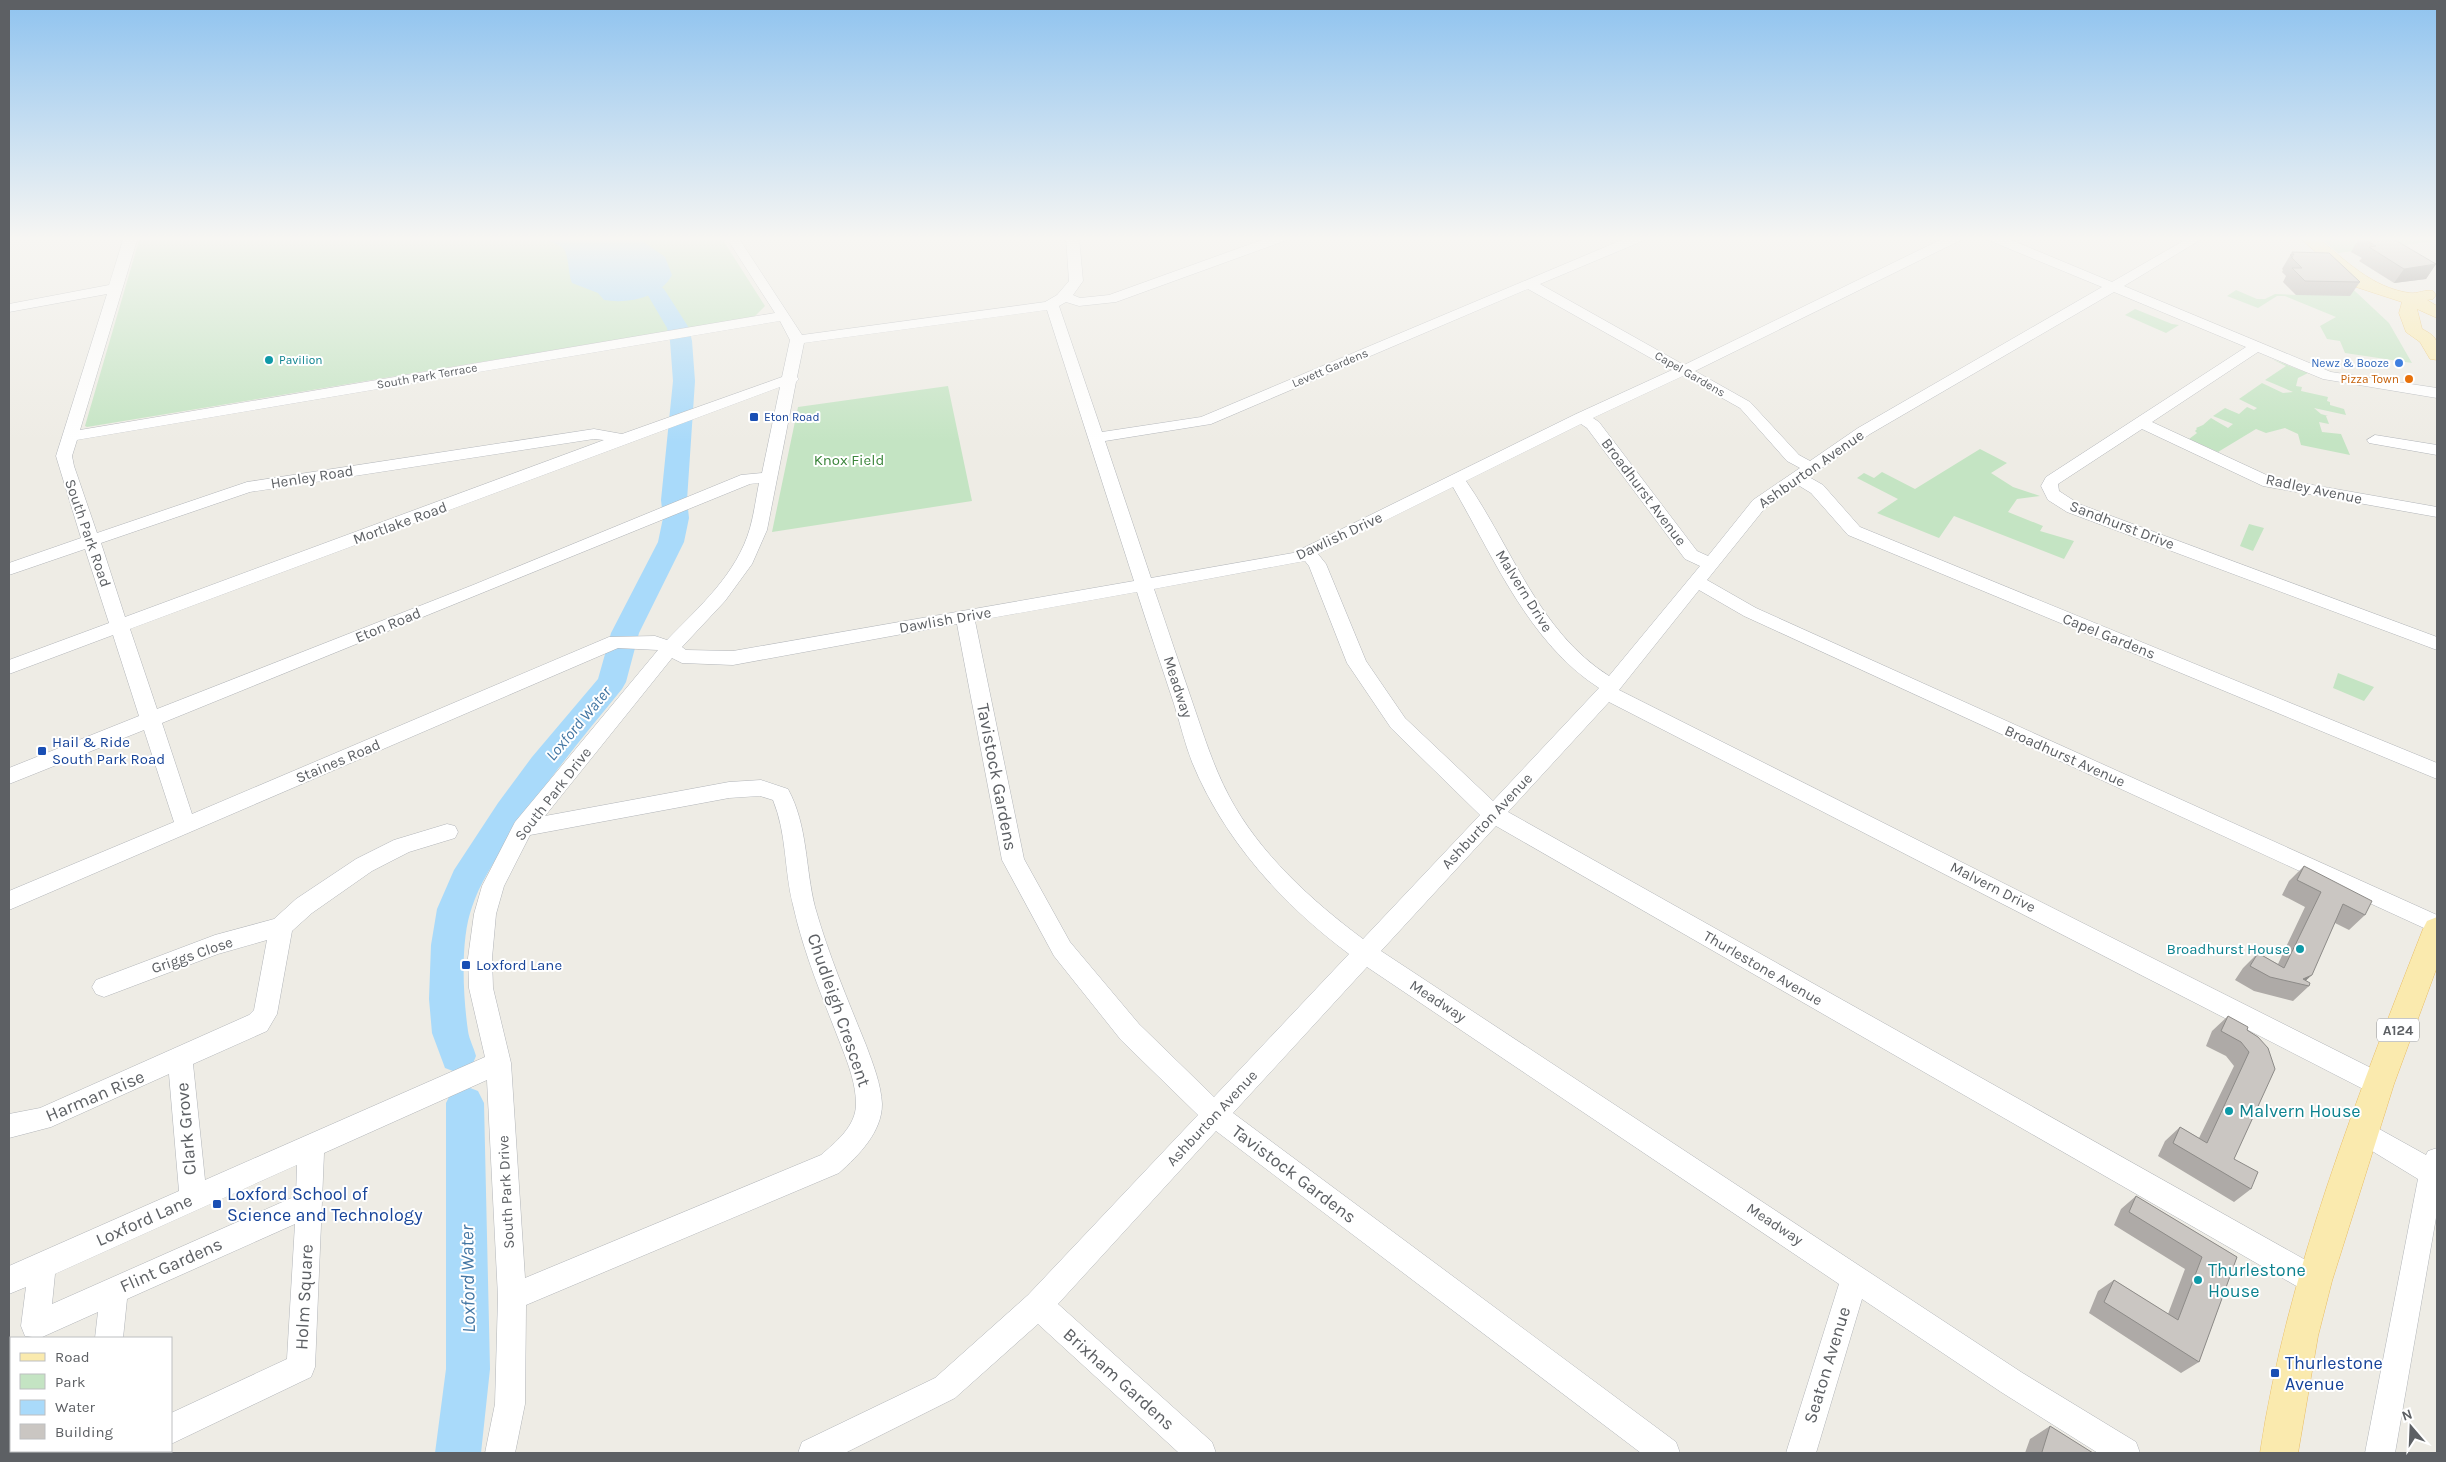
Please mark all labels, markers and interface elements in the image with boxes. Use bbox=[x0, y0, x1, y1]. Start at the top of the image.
street label: Levett Gardens bbox=[1290, 346, 1370, 390]
street label: Capel Gardens bbox=[1652, 348, 1728, 400]
place label: Pavilion bbox=[279, 353, 323, 367]
marker: Pavilion bbox=[263, 354, 275, 366]
place label: Newz & Booze bbox=[2311, 356, 2389, 370]
marker: Newz & Booze bbox=[2393, 357, 2405, 369]
street label: South Park Terrace bbox=[376, 360, 478, 392]
place label: Pizza Town bbox=[2340, 372, 2399, 386]
marker: Pizza Town bbox=[2403, 373, 2415, 385]
place label: Eton Road bbox=[764, 410, 820, 424]
marker: Eton Road bbox=[748, 411, 760, 423]
street label: Ashburton Avenue bbox=[1755, 426, 1867, 512]
street label: Broadhurst Avenue bbox=[1598, 435, 1690, 549]
park label: Knox Field bbox=[814, 451, 884, 469]
street label: Henley Road bbox=[269, 462, 355, 492]
street label: Radley Avenue bbox=[2264, 470, 2364, 508]
street label: South Park Road bbox=[61, 477, 115, 589]
street label: Sandhurst Drive bbox=[2067, 497, 2177, 553]
street label: Mortlake Road bbox=[351, 498, 449, 548]
street label: Dawlish Drive bbox=[1293, 508, 1385, 564]
street label: Malvern Drive bbox=[1492, 547, 1556, 635]
street label: Dawlish Drive bbox=[898, 603, 992, 637]
street label: Eton Road bbox=[352, 604, 424, 646]
street label: Capel Gardens bbox=[2060, 609, 2158, 663]
street label: Meadway bbox=[1160, 654, 1196, 720]
water label: Loxford Water bbox=[542, 682, 615, 764]
street label: Tavistock Gardens bbox=[972, 701, 1022, 853]
street label: Broadhurst Avenue bbox=[2002, 721, 2128, 791]
place label: Hail & Ride South Park Road bbox=[52, 733, 165, 768]
street label: Staines Road bbox=[293, 735, 383, 787]
street label: South Park Drive bbox=[511, 744, 595, 844]
marker: Hail & Ride South Park Road bbox=[36, 745, 48, 757]
street label: Ashburton Avenue bbox=[1438, 769, 1536, 873]
street label: Malvern Drive bbox=[1947, 858, 2039, 916]
street label: Thurlestone Avenue bbox=[1700, 927, 1826, 1009]
street label: Chudleigh Crescent bbox=[802, 930, 876, 1090]
street label: Griggs Close bbox=[149, 933, 235, 977]
place label: Broadhurst House bbox=[2166, 940, 2290, 958]
marker: Broadhurst House bbox=[2294, 943, 2306, 955]
place label: Loxford Lane bbox=[476, 956, 562, 974]
marker: Loxford Lane bbox=[460, 959, 472, 971]
street label: Meadway bbox=[1406, 976, 1470, 1026]
road number: A124 bbox=[2377, 1018, 2419, 1042]
street label: Harman Rise bbox=[42, 1065, 148, 1127]
street label: Ashburton Avenue bbox=[1163, 1066, 1261, 1170]
street label: Clark Grove bbox=[171, 1082, 201, 1176]
place label: Malvern House bbox=[2239, 1100, 2361, 1122]
marker: Malvern House bbox=[2223, 1105, 2235, 1117]
street label: Tavistock Gardens bbox=[1228, 1120, 1360, 1228]
street label: South Park Drive bbox=[494, 1135, 518, 1249]
place label: Loxford School of Science and Technology bbox=[227, 1183, 423, 1226]
street label: Loxford Lane bbox=[92, 1189, 196, 1251]
marker: Loxford School of Science and Technology bbox=[211, 1198, 223, 1210]
street label: Meadway bbox=[1743, 1199, 1807, 1249]
water label: Loxford Water bbox=[456, 1223, 480, 1333]
street label: Flint Gardens bbox=[116, 1233, 226, 1297]
street label: Holm Square bbox=[290, 1243, 318, 1351]
place label: Thurlestone House bbox=[2208, 1259, 2306, 1302]
marker: Thurlestone House bbox=[2192, 1274, 2204, 1286]
street label: Seaton Avenue bbox=[1799, 1304, 1855, 1426]
street label: Brixham Gardens bbox=[1059, 1323, 1179, 1435]
legend bbox=[10, 1337, 172, 1452]
text: Road bbox=[55, 1348, 90, 1366]
place label: Thurlestone Avenue bbox=[2285, 1352, 2383, 1395]
marker: Thurlestone Avenue bbox=[2269, 1367, 2281, 1379]
text: Park bbox=[55, 1373, 85, 1391]
text: Water bbox=[55, 1398, 96, 1416]
north arrow bbox=[2386, 1402, 2436, 1452]
text: N bbox=[2399, 1406, 2414, 1425]
text: Building bbox=[55, 1423, 113, 1441]

